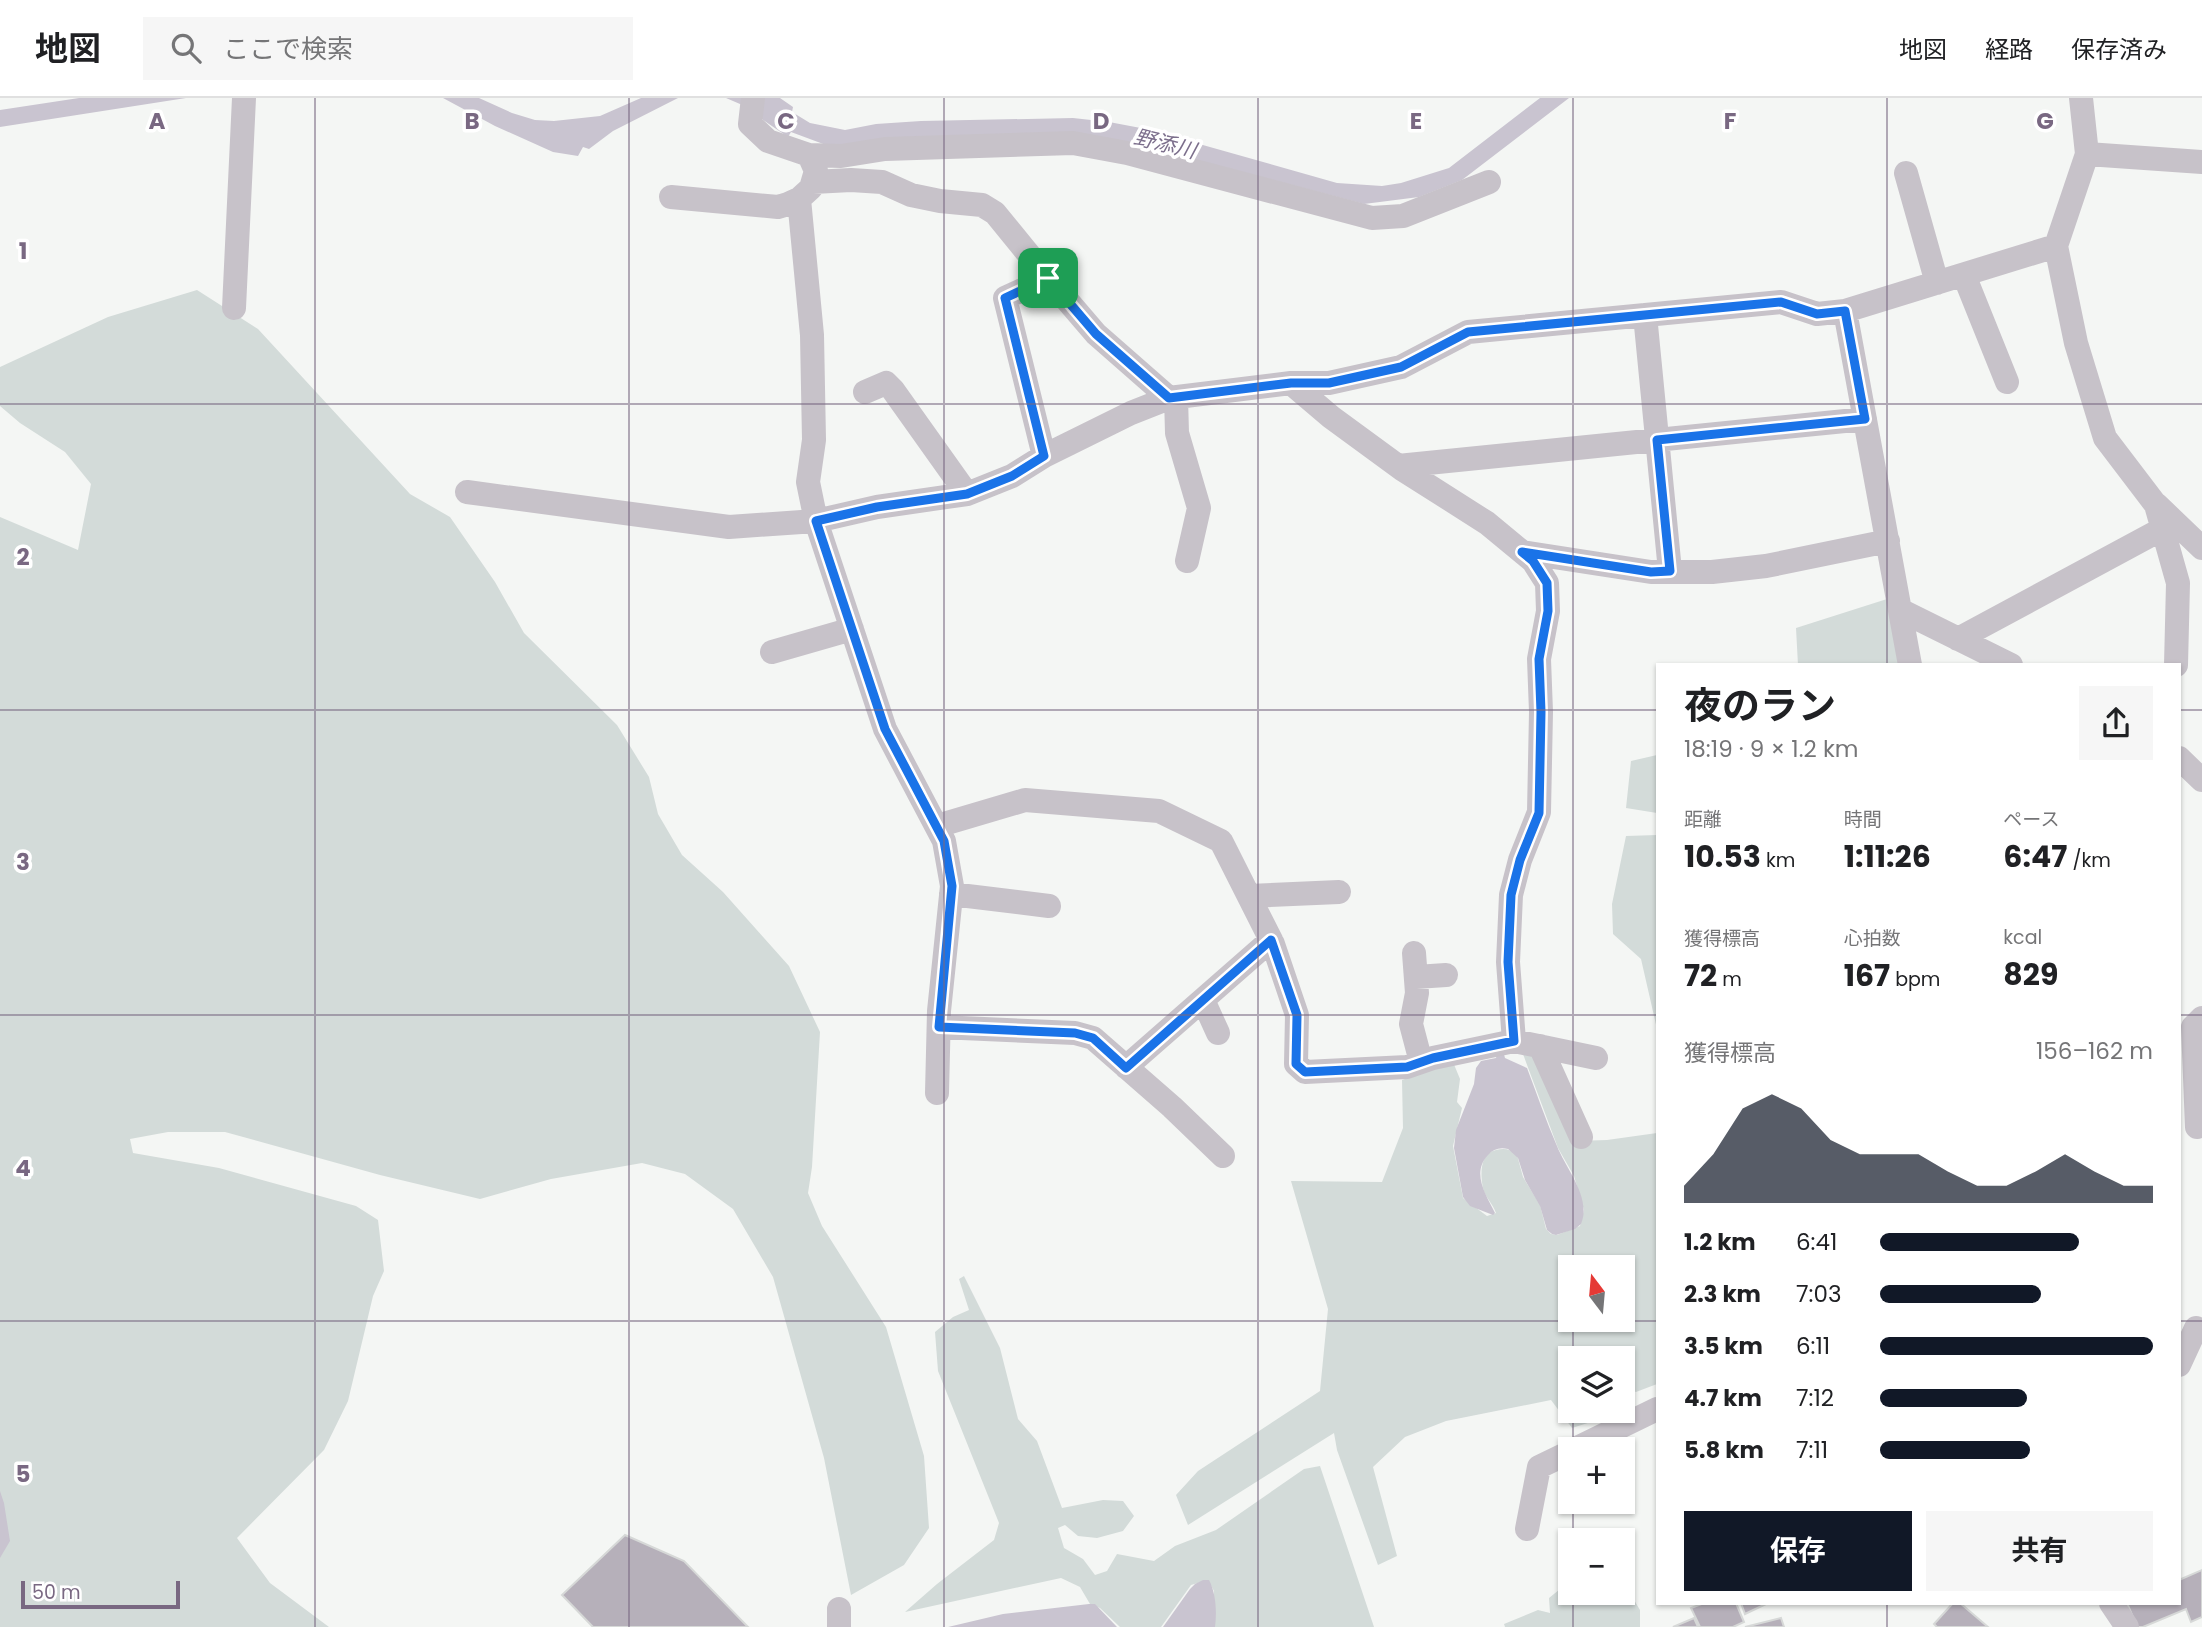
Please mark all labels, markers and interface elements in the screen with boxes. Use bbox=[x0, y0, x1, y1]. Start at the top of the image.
search box bbox=[143, 17, 633, 80]
text: 地図 bbox=[35, 25, 101, 72]
icon: search bbox=[167, 29, 205, 67]
text: ここで検索 bbox=[223, 31, 353, 67]
text: 地図 bbox=[1899, 33, 1947, 66]
text: 経路 bbox=[1985, 33, 2033, 66]
text: 保存済み bbox=[2071, 33, 2167, 66]
text: A bbox=[149, 105, 166, 137]
text: B bbox=[464, 105, 480, 137]
text: C bbox=[777, 105, 795, 137]
text: D bbox=[1093, 105, 1109, 137]
text: E bbox=[1410, 105, 1422, 137]
text: F bbox=[1724, 105, 1736, 137]
text: G bbox=[2036, 105, 2054, 137]
water label: 野添川 bbox=[1131, 122, 1201, 166]
text: 1 bbox=[19, 235, 27, 267]
pin bbox=[1018, 248, 1078, 308]
icon: arrive bbox=[1029, 259, 1067, 297]
text: 2 bbox=[16, 541, 30, 573]
text: 夜のラン bbox=[1684, 679, 1836, 732]
button: share bbox=[2079, 686, 2153, 760]
text: 18:19 · 9 × 1.2 km bbox=[1684, 733, 1858, 765]
text: 距離 bbox=[1684, 806, 1722, 833]
text: 時間 bbox=[1844, 806, 1882, 833]
text: ペース bbox=[2003, 806, 2059, 833]
text: 10.53 bbox=[1684, 835, 1761, 878]
text: 1:11:26 bbox=[1844, 835, 1931, 878]
text: 6:47 bbox=[2003, 835, 2067, 878]
text: 3 bbox=[16, 846, 30, 878]
text: km bbox=[1761, 847, 1795, 874]
text: /km bbox=[2067, 847, 2111, 874]
text: kcal bbox=[2003, 924, 2042, 951]
text: 獲得標高 bbox=[1684, 925, 1760, 952]
text: 心拍数 bbox=[1844, 925, 1901, 952]
text: 829 bbox=[2003, 953, 2058, 996]
text: 72 bbox=[1684, 954, 1717, 997]
text: 167 bbox=[1844, 954, 1890, 997]
text: m bbox=[1717, 966, 1742, 993]
text: bpm bbox=[1890, 966, 1940, 993]
text: 156–162 m bbox=[2036, 1035, 2153, 1067]
text: 獲得標高 bbox=[1684, 1037, 1776, 1069]
text: 4 bbox=[15, 1152, 31, 1184]
text: 1.2 km bbox=[1684, 1226, 1756, 1258]
text: 6:41 bbox=[1796, 1226, 1837, 1258]
north arrow bbox=[1558, 1255, 1634, 1332]
map controls bbox=[1558, 1255, 1635, 1605]
text: 2.3 km bbox=[1684, 1278, 1761, 1310]
text: 7:03 bbox=[1796, 1278, 1841, 1310]
text: 3.5 km bbox=[1684, 1330, 1763, 1362]
text: 6:11 bbox=[1796, 1330, 1830, 1362]
button: layers bbox=[1558, 1346, 1635, 1423]
text: 4.7 km bbox=[1684, 1382, 1762, 1414]
text: 7:12 bbox=[1796, 1382, 1834, 1414]
text: 5.8 km bbox=[1684, 1434, 1764, 1466]
text: 7:11 bbox=[1796, 1434, 1828, 1466]
button: + bbox=[1558, 1437, 1635, 1514]
text: 5 bbox=[16, 1458, 30, 1490]
button: 保存 bbox=[1684, 1511, 1912, 1591]
button: 共有 bbox=[1926, 1511, 2153, 1591]
button: − bbox=[1558, 1528, 1635, 1605]
scale bar bbox=[21, 1578, 180, 1610]
text: 50 m bbox=[32, 1579, 81, 1606]

